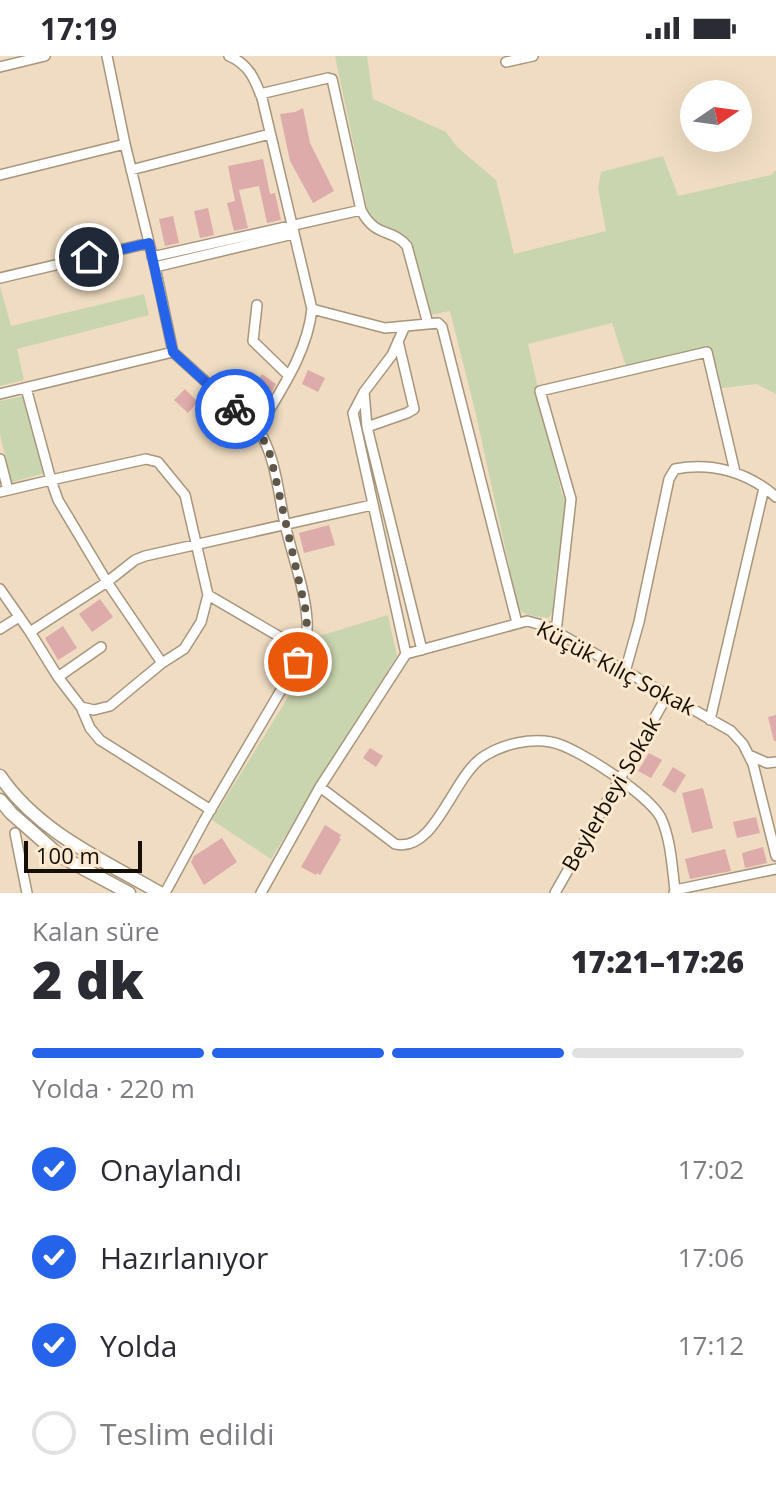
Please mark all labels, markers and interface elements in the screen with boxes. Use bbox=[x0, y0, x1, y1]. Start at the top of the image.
text: 17:19 bbox=[40, 8, 117, 49]
north arrow bbox=[680, 80, 752, 152]
map controls bbox=[680, 80, 752, 152]
pin bbox=[55, 223, 123, 291]
icon: home bbox=[67, 235, 111, 279]
courier bbox=[195, 369, 275, 449]
icon: bike bbox=[213, 387, 257, 431]
street label: Küçük Kılıç Sokak bbox=[532, 613, 701, 722]
pin bbox=[264, 628, 332, 696]
icon: bag bbox=[276, 640, 320, 684]
street label: Beylerbeyi Sokak bbox=[554, 711, 667, 876]
scale bar bbox=[24, 837, 142, 873]
text: 100 m bbox=[36, 840, 100, 870]
text: Kalan süre bbox=[32, 913, 160, 949]
text: 17:21–17:26 bbox=[571, 941, 744, 982]
text: 2 dk bbox=[32, 943, 144, 1014]
text: Yolda · 220 m bbox=[32, 1070, 195, 1106]
icon: check bbox=[32, 1147, 76, 1191]
text: Onaylandı bbox=[100, 1149, 242, 1190]
text: 17:02 bbox=[678, 1151, 744, 1187]
icon: check bbox=[32, 1235, 76, 1279]
text: Hazırlanıyor bbox=[100, 1237, 268, 1278]
text: 17:06 bbox=[678, 1239, 744, 1275]
icon: check bbox=[32, 1323, 76, 1367]
text: Yolda bbox=[100, 1325, 177, 1366]
text: 17:12 bbox=[678, 1327, 744, 1363]
text: Teslim edildi bbox=[100, 1413, 275, 1454]

